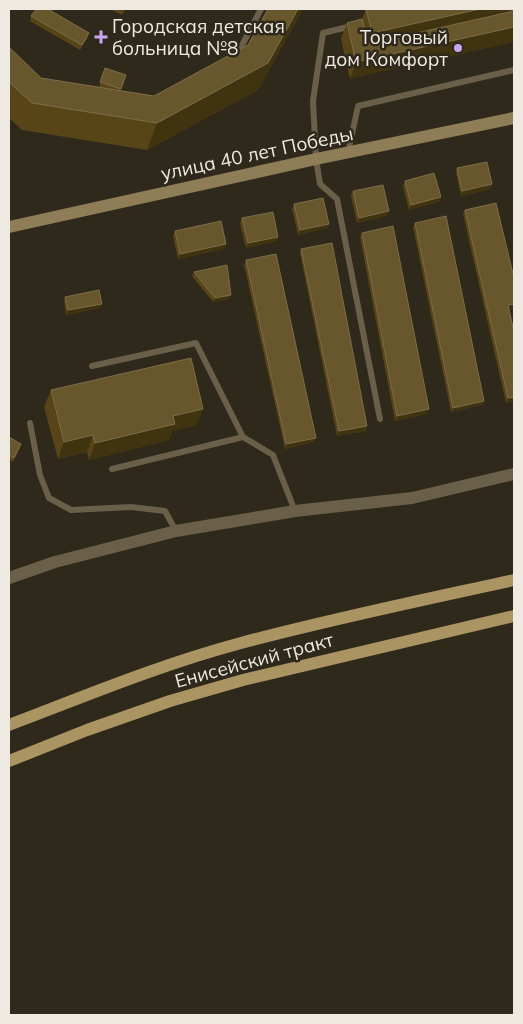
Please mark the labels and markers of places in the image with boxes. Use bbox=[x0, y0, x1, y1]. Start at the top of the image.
place label: Городская детская больница №8 bbox=[112, 14, 285, 60]
place label: Торговый дом Комфорт bbox=[325, 25, 448, 71]
marker: Городская детская больница №8 bbox=[94, 30, 108, 44]
marker: Торговый дом Комфорт bbox=[452, 42, 464, 54]

